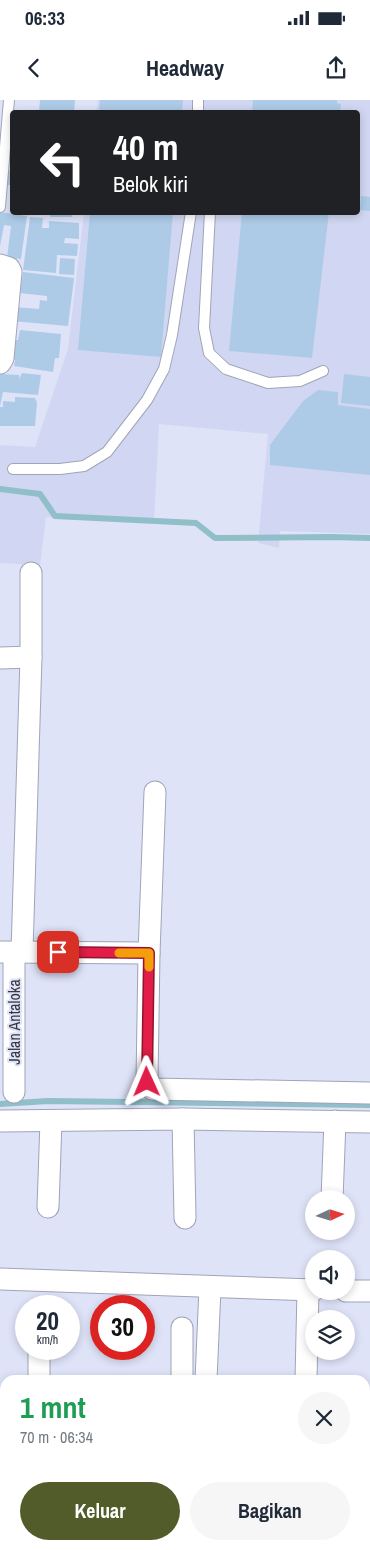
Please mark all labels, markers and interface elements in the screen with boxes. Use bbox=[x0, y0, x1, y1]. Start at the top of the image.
text: 06:33 bbox=[25, 5, 65, 31]
text: Headway bbox=[146, 53, 224, 83]
icon: back bbox=[20, 54, 48, 82]
icon: share bbox=[322, 54, 350, 82]
text: 40 m bbox=[113, 124, 178, 171]
icon: left bbox=[30, 130, 95, 195]
text: Belok kiri bbox=[113, 169, 188, 199]
pin bbox=[37, 931, 79, 973]
icon: arrive bbox=[44, 938, 72, 966]
street label: Jalan Antaloka bbox=[3, 979, 25, 1065]
position arrow bbox=[120, 1055, 172, 1107]
north arrow bbox=[305, 1190, 355, 1240]
map controls bbox=[305, 1190, 355, 1360]
button: sound bbox=[305, 1250, 355, 1300]
speed limit sign: 30 bbox=[90, 1295, 155, 1360]
text: 20 bbox=[36, 1304, 59, 1338]
button: layers bbox=[305, 1310, 355, 1360]
text: km/h bbox=[37, 1332, 58, 1348]
text: 1 mnt bbox=[20, 1387, 86, 1427]
button: close bbox=[298, 1392, 350, 1444]
text: 70 m · 06:34 bbox=[20, 1426, 93, 1448]
button: Keluar bbox=[20, 1482, 180, 1540]
button: Bagikan bbox=[190, 1482, 350, 1540]

